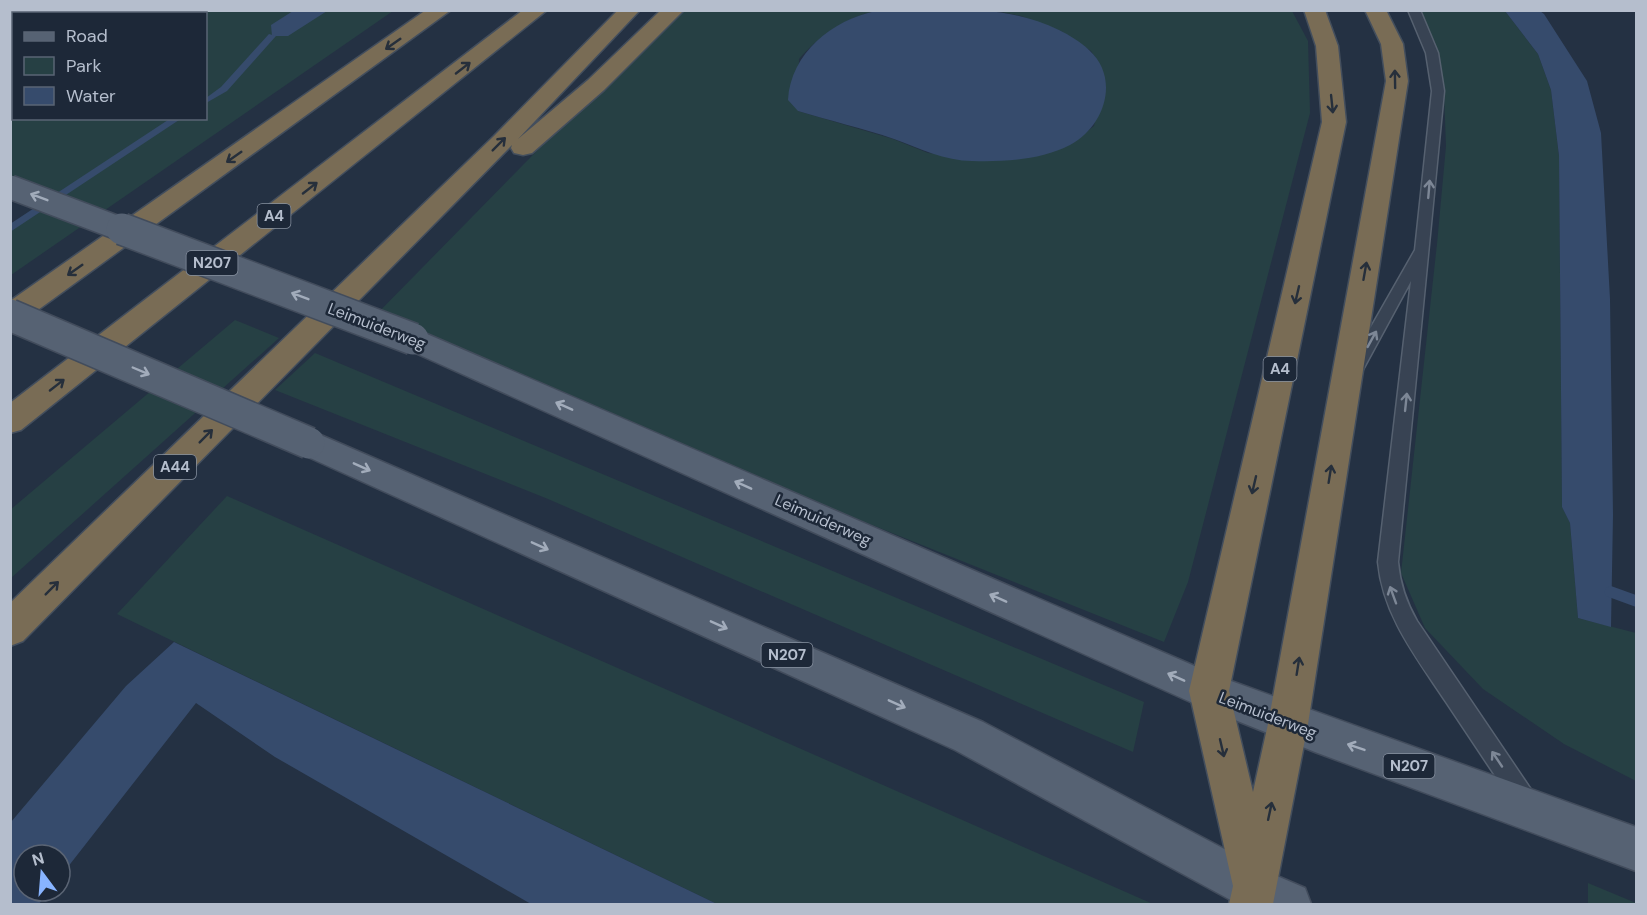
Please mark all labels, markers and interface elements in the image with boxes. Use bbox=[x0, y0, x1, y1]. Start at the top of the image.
legend bbox=[12, 12, 207, 120]
text: Road bbox=[66, 24, 108, 48]
one-way arrow bbox=[385, 38, 402, 50]
text: Park bbox=[66, 54, 102, 78]
one-way arrow bbox=[455, 61, 471, 74]
one-way arrow bbox=[1390, 69, 1401, 89]
text: Water bbox=[66, 84, 116, 108]
one-way arrow bbox=[1327, 94, 1338, 114]
one-way arrow bbox=[492, 137, 506, 152]
one-way arrow bbox=[226, 151, 243, 163]
one-way arrow bbox=[1424, 179, 1435, 199]
one-way arrow bbox=[301, 181, 317, 194]
one-way arrow bbox=[30, 191, 48, 202]
road number: A4 bbox=[258, 204, 290, 228]
road number: N207 bbox=[186, 251, 238, 275]
one-way arrow bbox=[1360, 262, 1371, 281]
one-way arrow bbox=[68, 264, 84, 276]
one-way arrow bbox=[1291, 285, 1302, 304]
one-way arrow bbox=[291, 290, 310, 301]
street label: Leimuiderweg bbox=[325, 298, 429, 354]
one-way arrow bbox=[1367, 331, 1378, 349]
road number: A4 bbox=[1264, 357, 1296, 381]
one-way arrow bbox=[132, 366, 150, 378]
one-way arrow bbox=[48, 379, 64, 392]
one-way arrow bbox=[1401, 392, 1412, 412]
one-way arrow bbox=[556, 399, 574, 411]
one-way arrow bbox=[198, 429, 213, 443]
road number: A44 bbox=[154, 455, 196, 479]
one-way arrow bbox=[353, 462, 371, 473]
one-way arrow bbox=[1324, 465, 1335, 484]
one-way arrow bbox=[1248, 476, 1260, 495]
one-way arrow bbox=[734, 478, 752, 490]
street label: Leimuiderweg bbox=[772, 489, 874, 551]
one-way arrow bbox=[531, 541, 549, 552]
one-way arrow bbox=[45, 581, 60, 595]
one-way arrow bbox=[1387, 586, 1398, 605]
one-way arrow bbox=[989, 591, 1007, 603]
one-way arrow bbox=[709, 620, 727, 631]
road number: N207 bbox=[762, 643, 812, 667]
one-way arrow bbox=[1292, 657, 1303, 677]
one-way arrow bbox=[1167, 671, 1186, 682]
street label: Leimuiderweg bbox=[1216, 687, 1320, 743]
one-way arrow bbox=[887, 699, 906, 710]
one-way arrow bbox=[1216, 738, 1228, 757]
one-way arrow bbox=[1347, 741, 1366, 752]
one-way arrow bbox=[1491, 751, 1504, 768]
road number: N207 bbox=[1384, 754, 1434, 778]
one-way arrow bbox=[1265, 802, 1276, 821]
north arrow bbox=[12, 843, 72, 903]
text: N bbox=[29, 847, 47, 871]

